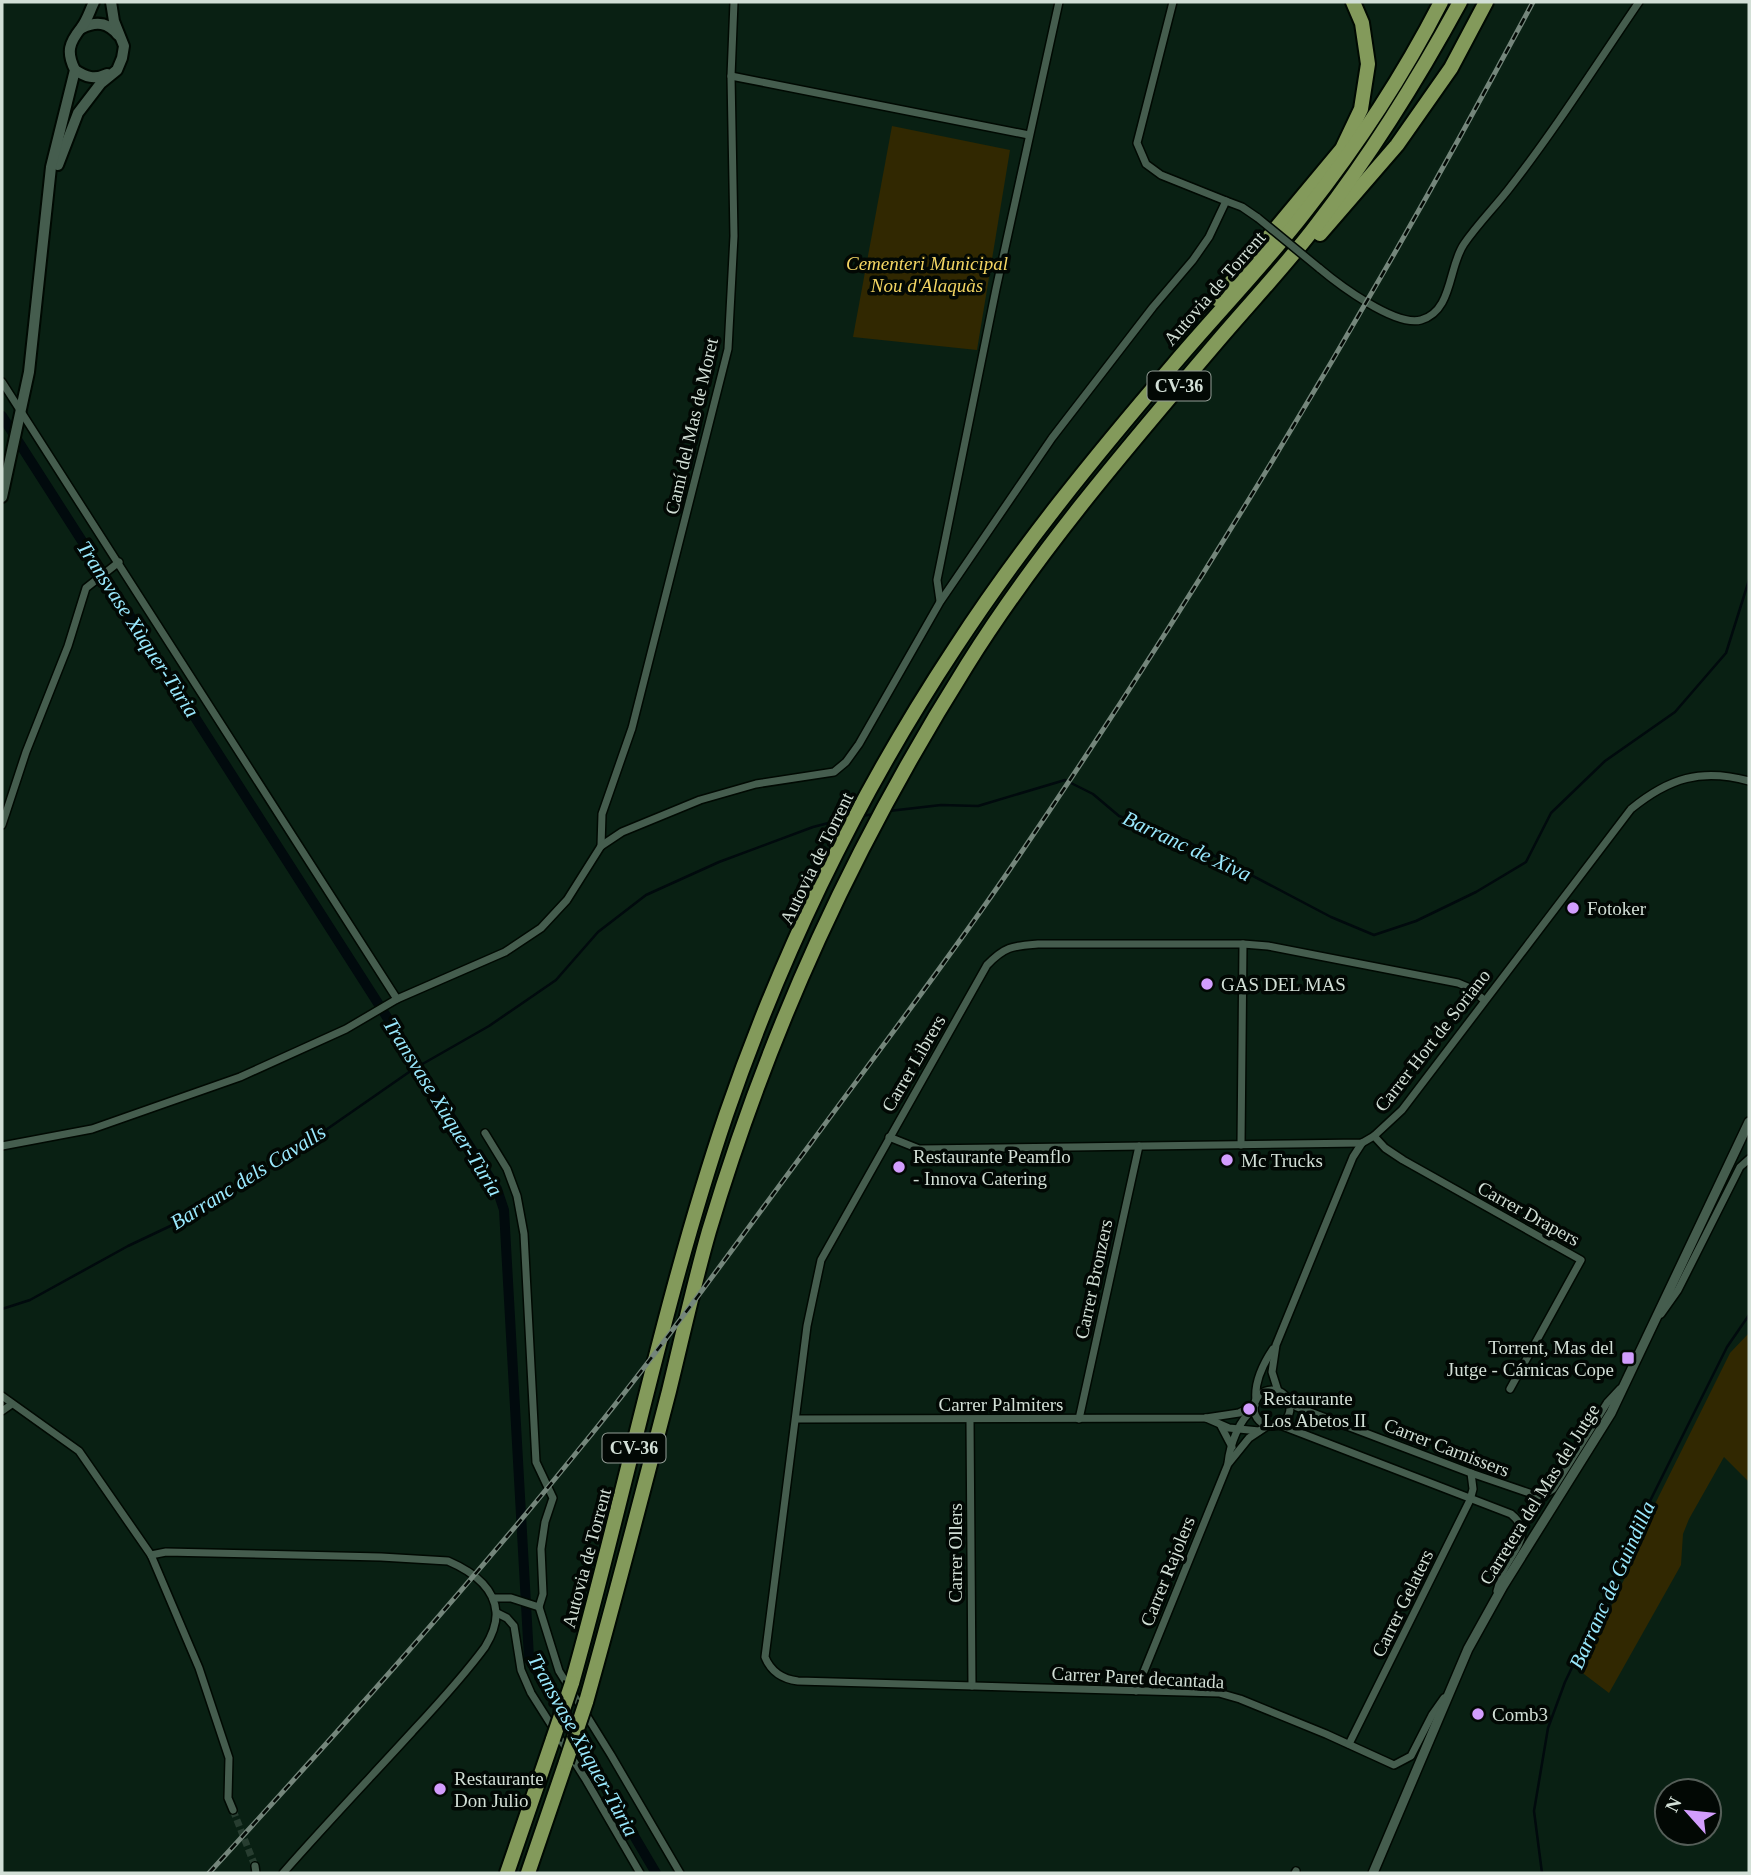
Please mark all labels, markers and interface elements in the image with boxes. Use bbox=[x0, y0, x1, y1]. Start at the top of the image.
street label: Autovia de Torrent bbox=[1159, 227, 1270, 350]
park label: Cementeri Municipal Nou d'Alaquàs bbox=[846, 253, 1008, 296]
street label: Camí del Mas de Moret bbox=[661, 335, 722, 516]
road number: CV-36 bbox=[1148, 372, 1210, 400]
water label: Transvase Xùquer-Tùria bbox=[72, 536, 204, 722]
street label: Autovia de Torrent bbox=[775, 788, 858, 928]
water label: Barranc de Xiva bbox=[1119, 806, 1255, 886]
place label: Fotoker bbox=[1587, 898, 1647, 919]
marker: Fotoker bbox=[1565, 900, 1581, 916]
street label: Carrer Hort de Soriano bbox=[1370, 965, 1494, 1116]
place label: GAS DEL MAS bbox=[1221, 974, 1346, 995]
marker: GAS DEL MAS bbox=[1199, 976, 1215, 992]
street label: Carrer Librers bbox=[877, 1011, 950, 1115]
water label: Transvase Xùquer-Tùria bbox=[378, 1013, 508, 1201]
water label: Barranc dels Cavalls bbox=[166, 1120, 330, 1234]
place label: Restaurante Peamflo - Innova Catering bbox=[913, 1146, 1071, 1189]
place label: Mc Trucks bbox=[1241, 1150, 1323, 1171]
marker: Mc Trucks bbox=[1219, 1152, 1235, 1168]
marker: Restaurante Peamflo - Innova Catering bbox=[891, 1159, 907, 1175]
street label: Carrer Drapers bbox=[1474, 1177, 1583, 1250]
street label: Carrer Bronzers bbox=[1071, 1217, 1116, 1341]
place label: Torrent, Mas del Jutge - Cárnicas Cope bbox=[1447, 1337, 1614, 1380]
marker: Torrent, Mas del Jutge - Cárnicas Cope bbox=[1620, 1350, 1636, 1366]
place label: Restaurante Los Abetos II bbox=[1263, 1388, 1366, 1431]
street label: Carrer Palmiters bbox=[938, 1394, 1064, 1415]
street label: Carretera del Mas del Jutge bbox=[1475, 1400, 1604, 1588]
marker: Restaurante Los Abetos II bbox=[1241, 1401, 1257, 1417]
street label: Carrer Carnissers bbox=[1381, 1414, 1512, 1481]
road number: CV-36 bbox=[602, 1434, 666, 1462]
street label: Autovia de Torrent bbox=[558, 1485, 615, 1630]
water label: Barranc de Guindilla bbox=[1564, 1498, 1660, 1672]
street label: Carrer Ollers bbox=[945, 1503, 966, 1603]
street label: Carrer Rajolers bbox=[1136, 1513, 1199, 1629]
street label: Carrer Gelaters bbox=[1367, 1546, 1437, 1660]
water label: Transvase Xùquer-Tùria bbox=[523, 1649, 643, 1841]
street label: Carrer Paret decantada bbox=[1051, 1662, 1225, 1693]
place label: Comb3 bbox=[1492, 1704, 1548, 1725]
marker: Comb3 bbox=[1470, 1706, 1486, 1722]
place label: Restaurante Don Julio bbox=[454, 1768, 544, 1811]
north arrow bbox=[1653, 1777, 1723, 1847]
marker: Restaurante Don Julio bbox=[432, 1781, 448, 1797]
text: N bbox=[1661, 1793, 1686, 1815]

